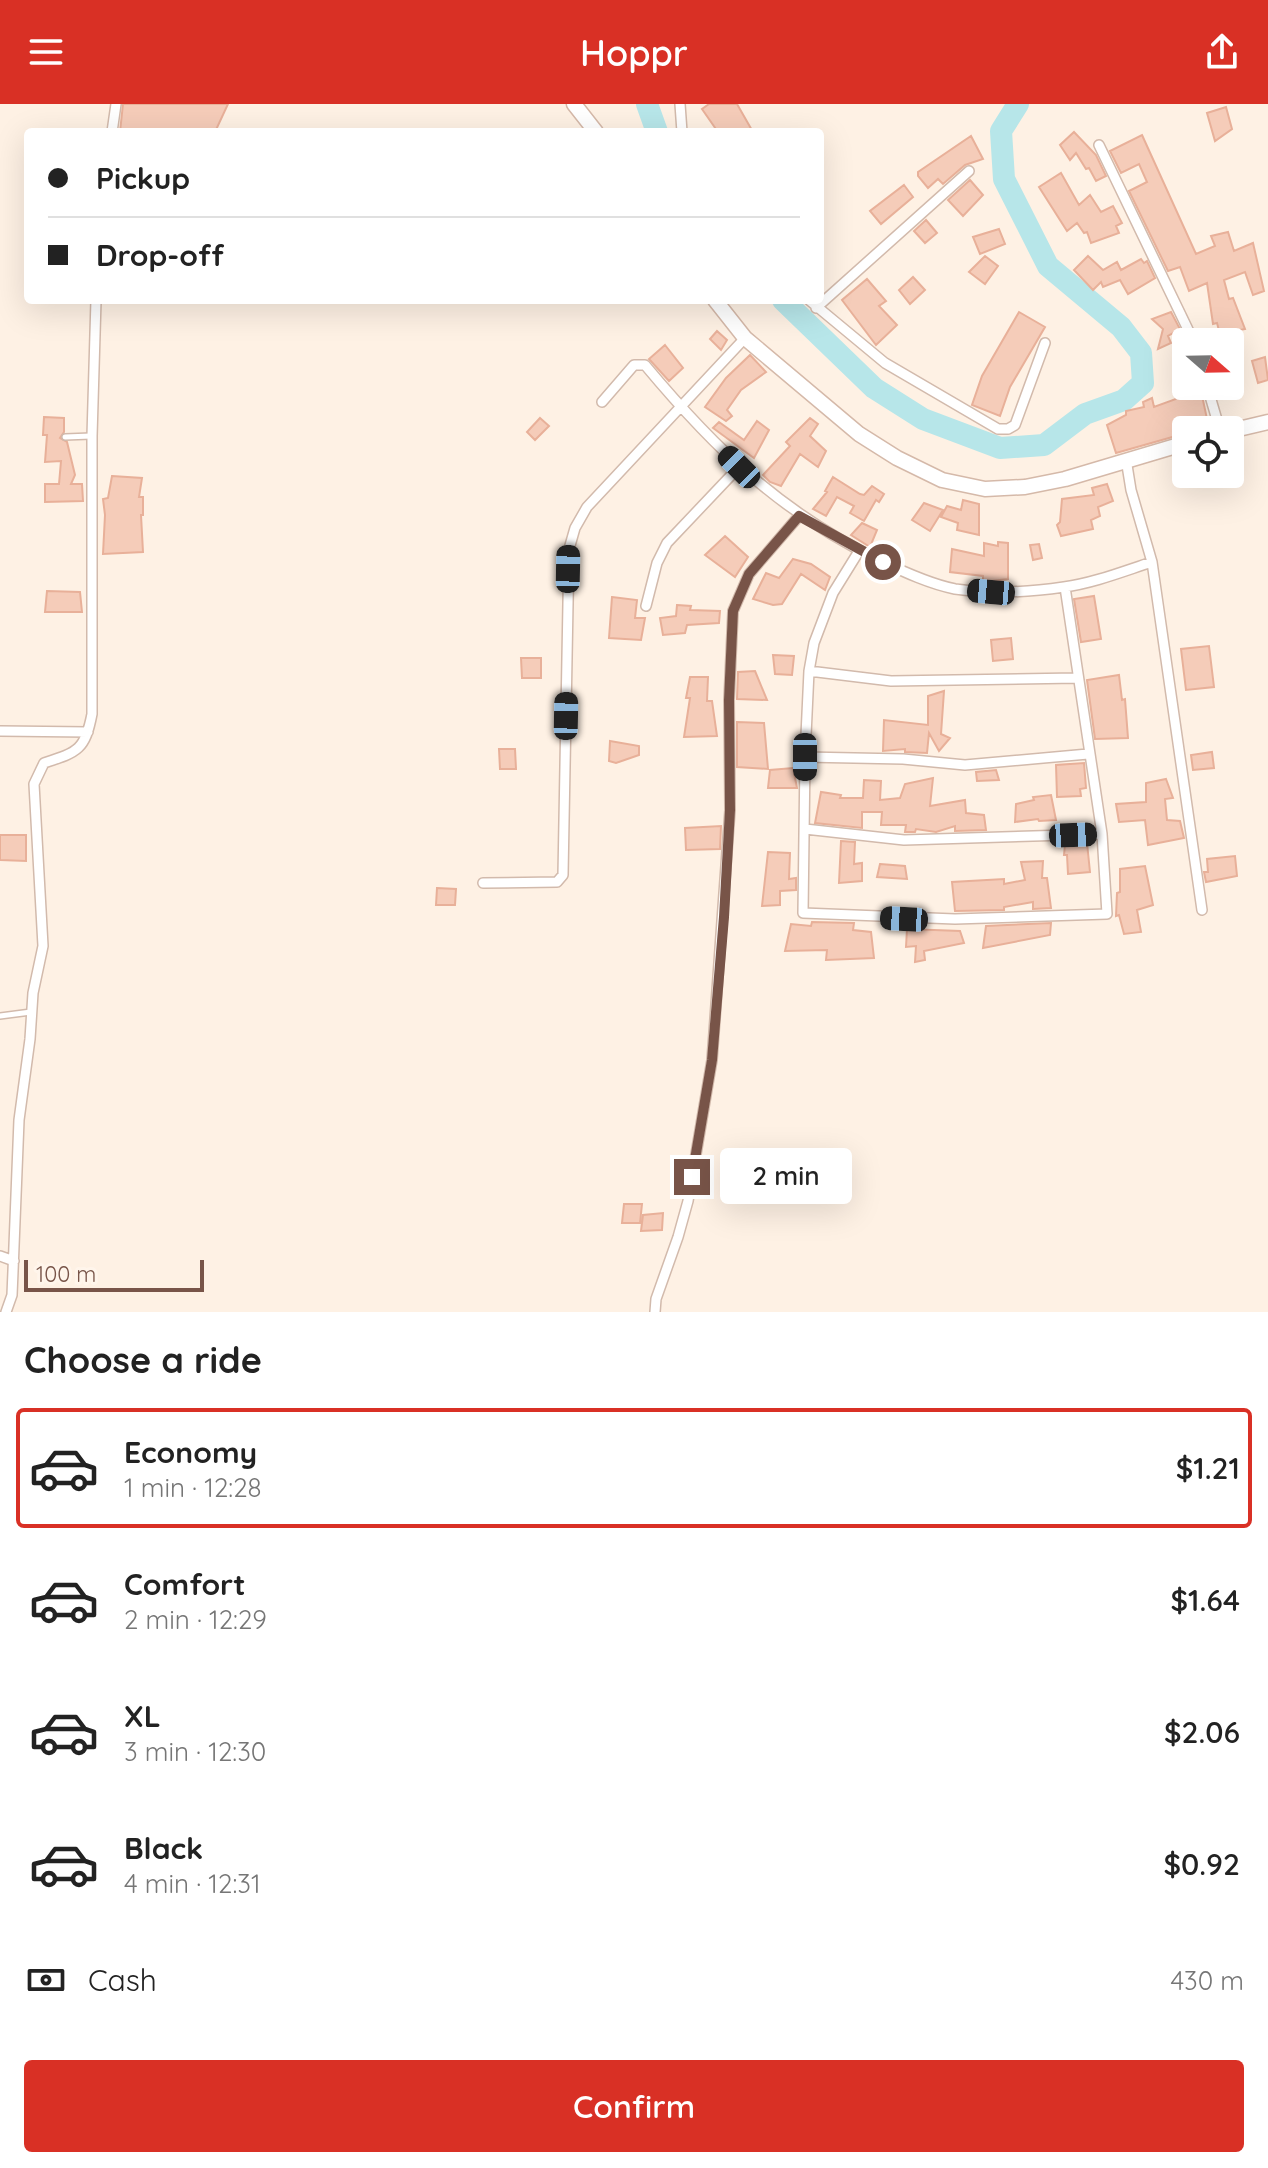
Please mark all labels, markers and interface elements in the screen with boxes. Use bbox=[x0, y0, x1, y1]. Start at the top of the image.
icon: menu bbox=[24, 30, 68, 74]
text: Hoppr bbox=[580, 30, 688, 75]
icon: share bbox=[1200, 30, 1244, 74]
text: Pickup bbox=[96, 159, 190, 197]
text: Drop-off bbox=[96, 236, 224, 274]
north arrow bbox=[1172, 328, 1244, 400]
map controls bbox=[1172, 328, 1244, 488]
button: locate bbox=[1172, 416, 1244, 488]
car bbox=[714, 442, 764, 492]
route start bbox=[865, 544, 901, 580]
car bbox=[556, 545, 580, 593]
car bbox=[966, 578, 1016, 606]
car bbox=[554, 692, 578, 740]
car bbox=[793, 733, 817, 781]
car bbox=[1049, 822, 1097, 848]
car bbox=[879, 906, 929, 932]
callout: 2 min bbox=[720, 1149, 852, 1205]
route end bbox=[674, 1159, 710, 1195]
text: 2 min bbox=[752, 1159, 820, 1192]
scale bar bbox=[24, 1256, 204, 1292]
text: 100 m bbox=[36, 1260, 96, 1288]
text: Choose a ride bbox=[24, 1337, 262, 1382]
icon: car bbox=[28, 1432, 100, 1504]
text: Economy bbox=[124, 1433, 257, 1471]
text: $1.21 bbox=[1176, 1449, 1240, 1487]
text: 1 min · 12:28 bbox=[124, 1471, 262, 1504]
icon: car bbox=[28, 1564, 100, 1636]
text: Comfort bbox=[124, 1565, 245, 1603]
text: $1.64 bbox=[1171, 1581, 1240, 1619]
text: 2 min · 12:29 bbox=[124, 1603, 267, 1636]
icon: car bbox=[28, 1696, 100, 1768]
text: XL bbox=[124, 1697, 161, 1735]
text: $2.06 bbox=[1164, 1713, 1240, 1751]
text: 3 min · 12:30 bbox=[124, 1735, 266, 1768]
icon: car bbox=[28, 1828, 100, 1900]
text: Black bbox=[124, 1829, 203, 1867]
text: $0.92 bbox=[1164, 1845, 1240, 1883]
text: 4 min · 12:31 bbox=[124, 1867, 261, 1900]
icon: cash bbox=[24, 1958, 68, 2002]
text: Cash bbox=[88, 1961, 157, 1999]
text: 430 m bbox=[1170, 1964, 1244, 1997]
button: Confirm bbox=[24, 2060, 1244, 2152]

